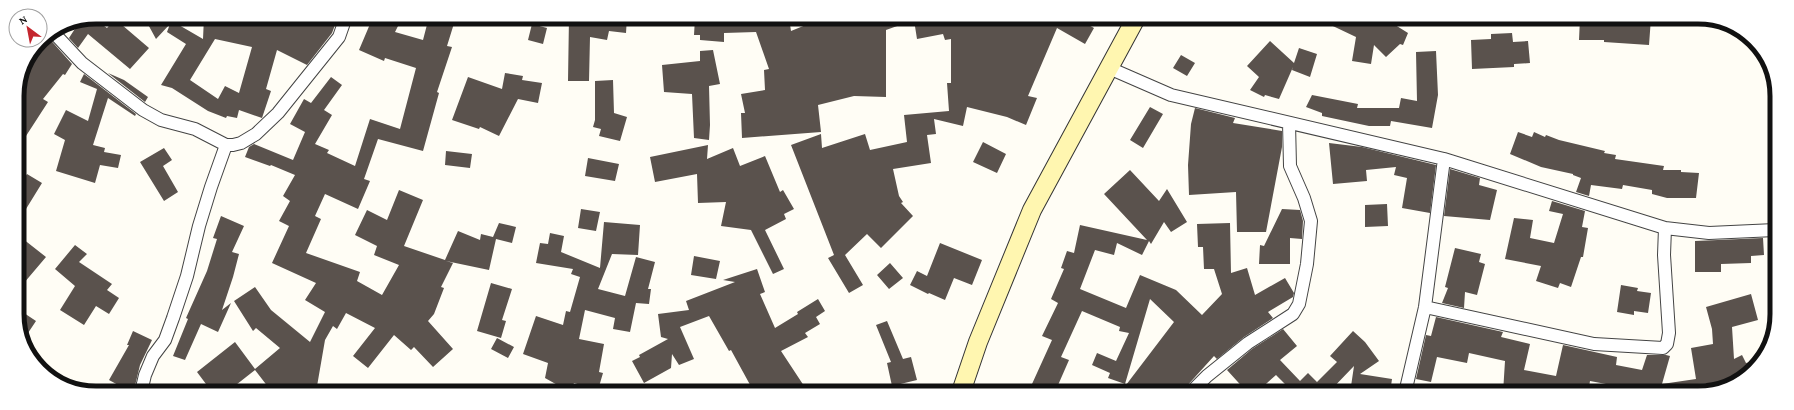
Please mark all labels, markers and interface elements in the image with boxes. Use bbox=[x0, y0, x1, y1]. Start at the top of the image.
north arrow bbox=[8, 8, 48, 48]
text: N bbox=[16, 12, 29, 27]

